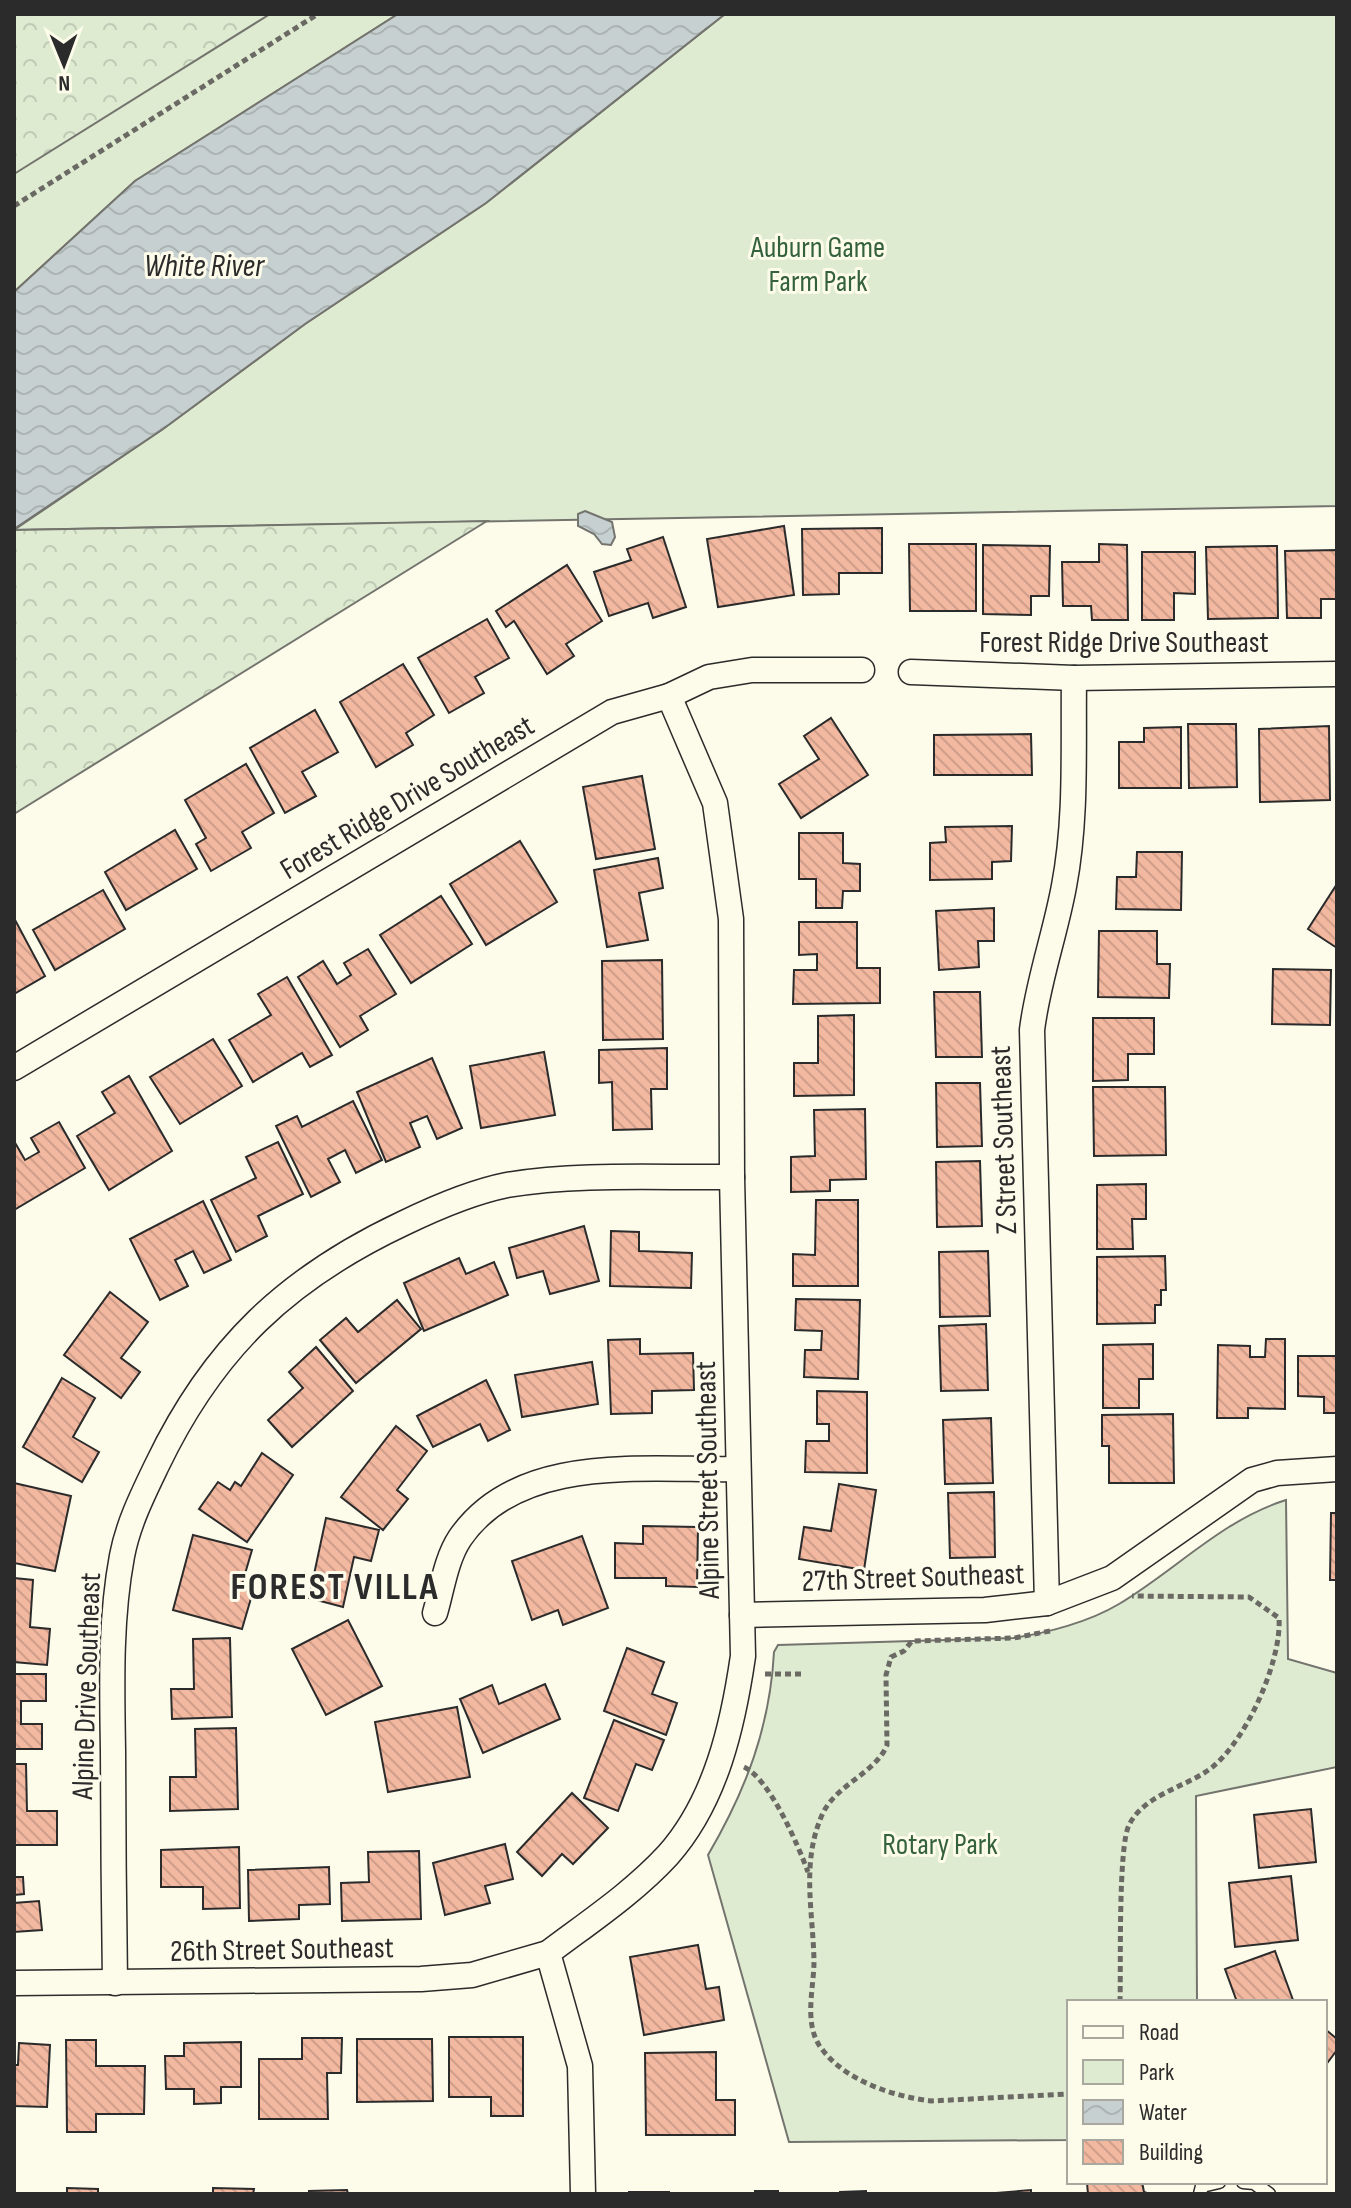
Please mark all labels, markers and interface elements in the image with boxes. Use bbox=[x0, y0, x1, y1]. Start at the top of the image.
north arrow bbox=[24, 24, 104, 104]
text: N bbox=[58, 69, 70, 96]
park label: Auburn Game Farm Park bbox=[750, 230, 885, 300]
water label: White River bbox=[144, 247, 265, 286]
street label: Forest Ridge Drive Southeast bbox=[979, 625, 1269, 661]
street label: Forest Ridge Drive Southeast bbox=[274, 708, 541, 888]
street label: Z Street Southeast bbox=[983, 1045, 1025, 1235]
street label: Alpine Street Southeast bbox=[688, 1361, 728, 1600]
street label: 27th Street Southeast bbox=[801, 1556, 1025, 1600]
district label: FOREST VILLA bbox=[230, 1565, 440, 1610]
street label: Alpine Drive Southeast bbox=[65, 1572, 109, 1801]
park label: Rotary Park bbox=[882, 1827, 998, 1863]
street label: 26th Street Southeast bbox=[170, 1930, 394, 1970]
legend bbox=[1067, 2000, 1327, 2184]
text: Road bbox=[1139, 2018, 1179, 2047]
text: Park bbox=[1139, 2058, 1174, 2087]
text: Water bbox=[1139, 2098, 1187, 2127]
text: Building bbox=[1139, 2138, 1203, 2167]

